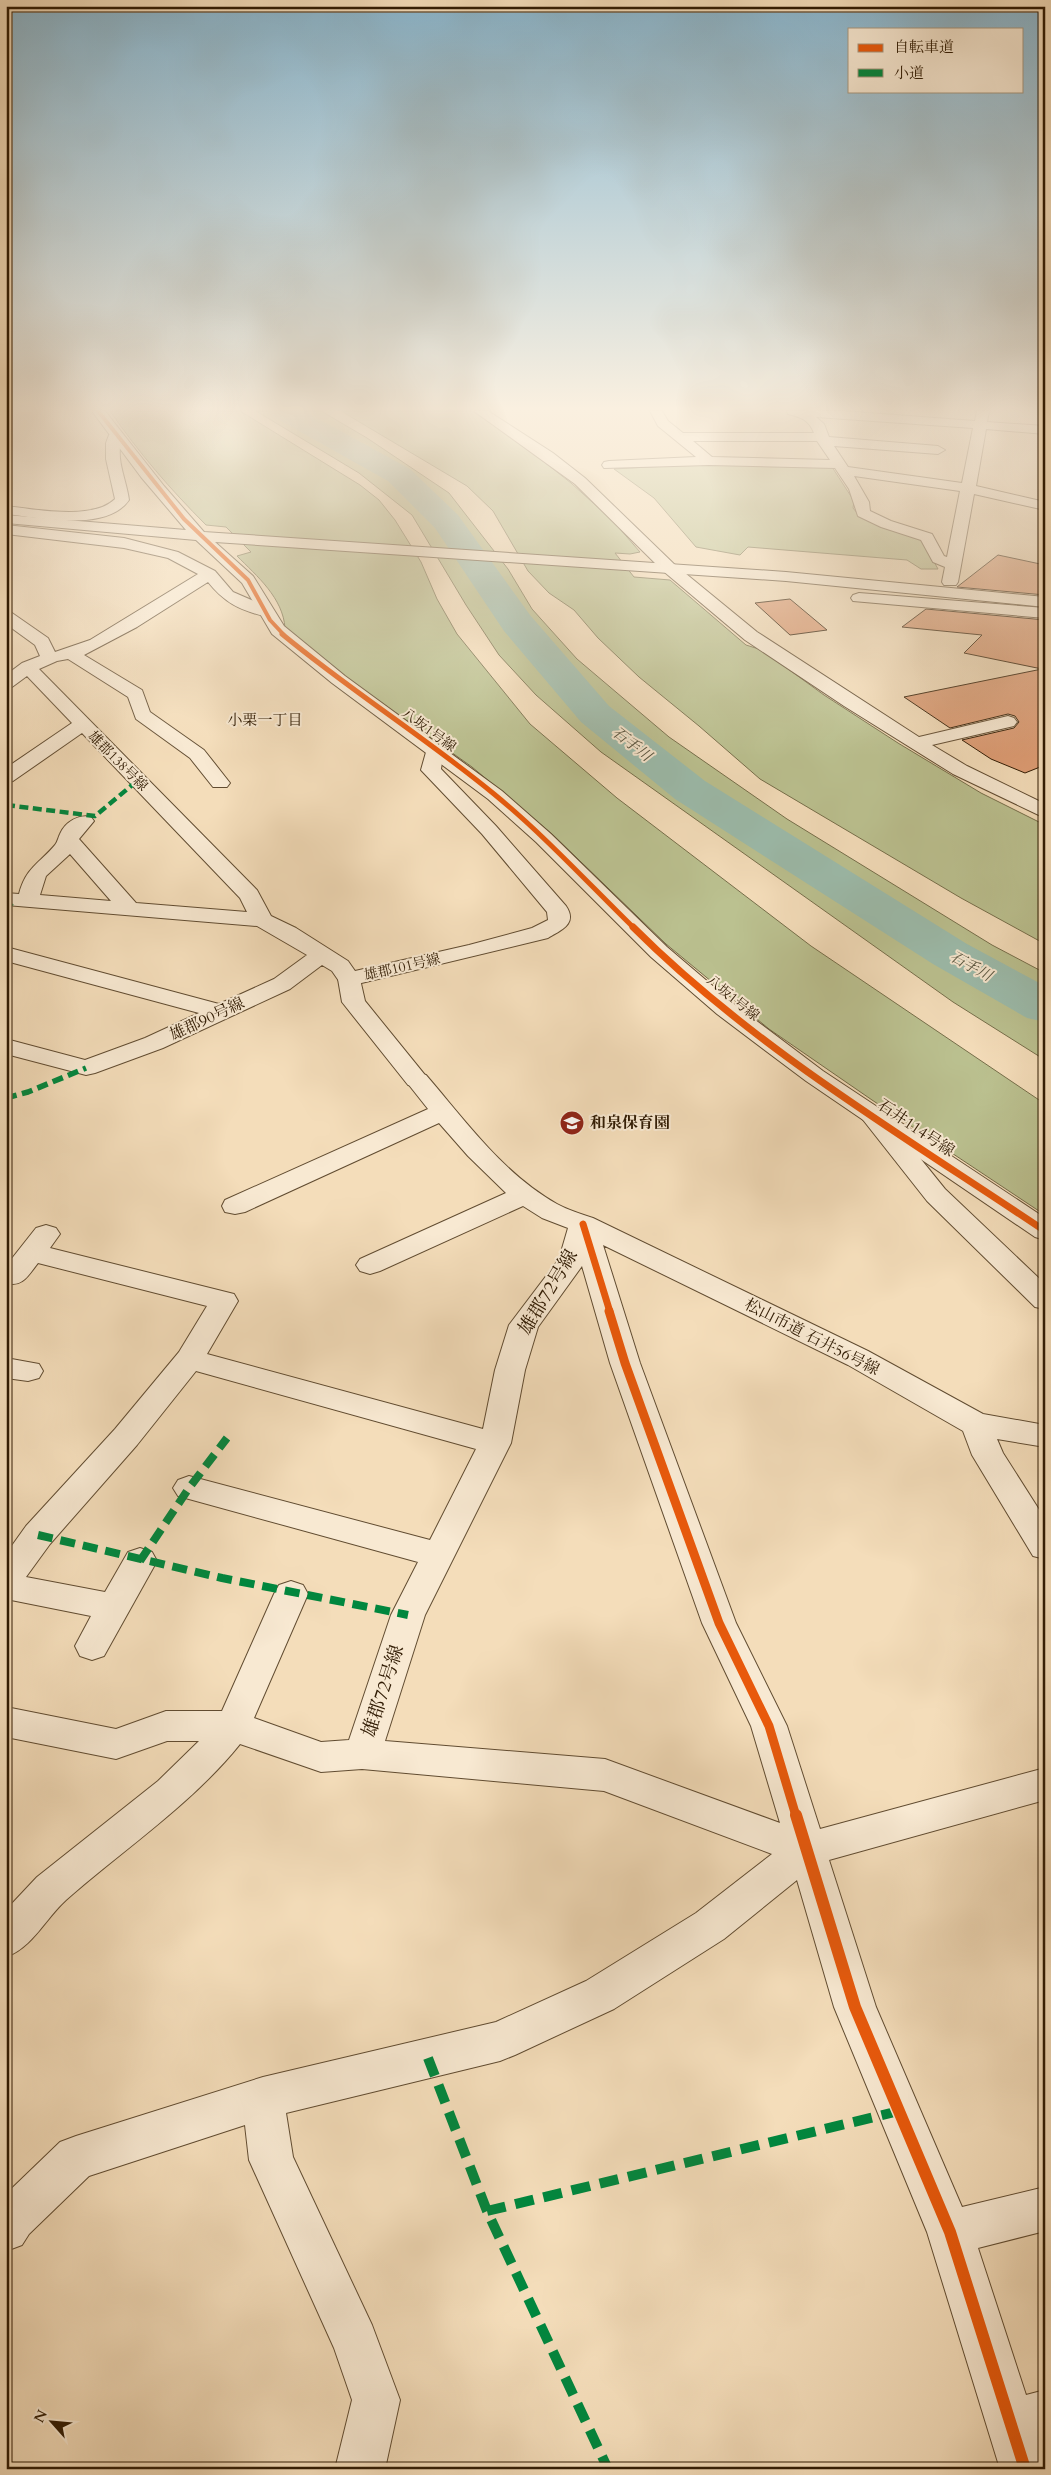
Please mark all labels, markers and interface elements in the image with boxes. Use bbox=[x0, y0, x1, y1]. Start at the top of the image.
legend bbox=[848, 28, 1024, 92]
text: 自転車道 bbox=[894, 37, 954, 57]
text: 小道 bbox=[894, 63, 924, 83]
street label: 八坂1号線 bbox=[398, 704, 460, 756]
district label: 小栗一丁目 bbox=[227, 710, 303, 730]
water label: 石手川 bbox=[608, 722, 657, 767]
street label: 雄郡138号線 bbox=[84, 727, 152, 795]
water label: 石手川 bbox=[946, 946, 997, 987]
street label: 雄郡101号線 bbox=[362, 949, 442, 985]
street label: 八坂1号線 bbox=[702, 971, 764, 1025]
street label: 雄郡90号線 bbox=[166, 992, 248, 1046]
street label: 石井114号線 bbox=[873, 1094, 959, 1162]
school or university icon: 和泉保育園 bbox=[559, 1110, 585, 1136]
place label: 和泉保育園 bbox=[590, 1112, 670, 1134]
street label: 雄郡72号線 bbox=[512, 1244, 584, 1340]
street label: 松山市道 石井56号線 bbox=[741, 1293, 883, 1381]
street label: 雄郡72号線 bbox=[356, 1642, 410, 1740]
north arrow bbox=[28, 2398, 78, 2448]
text: N bbox=[30, 2407, 52, 2426]

